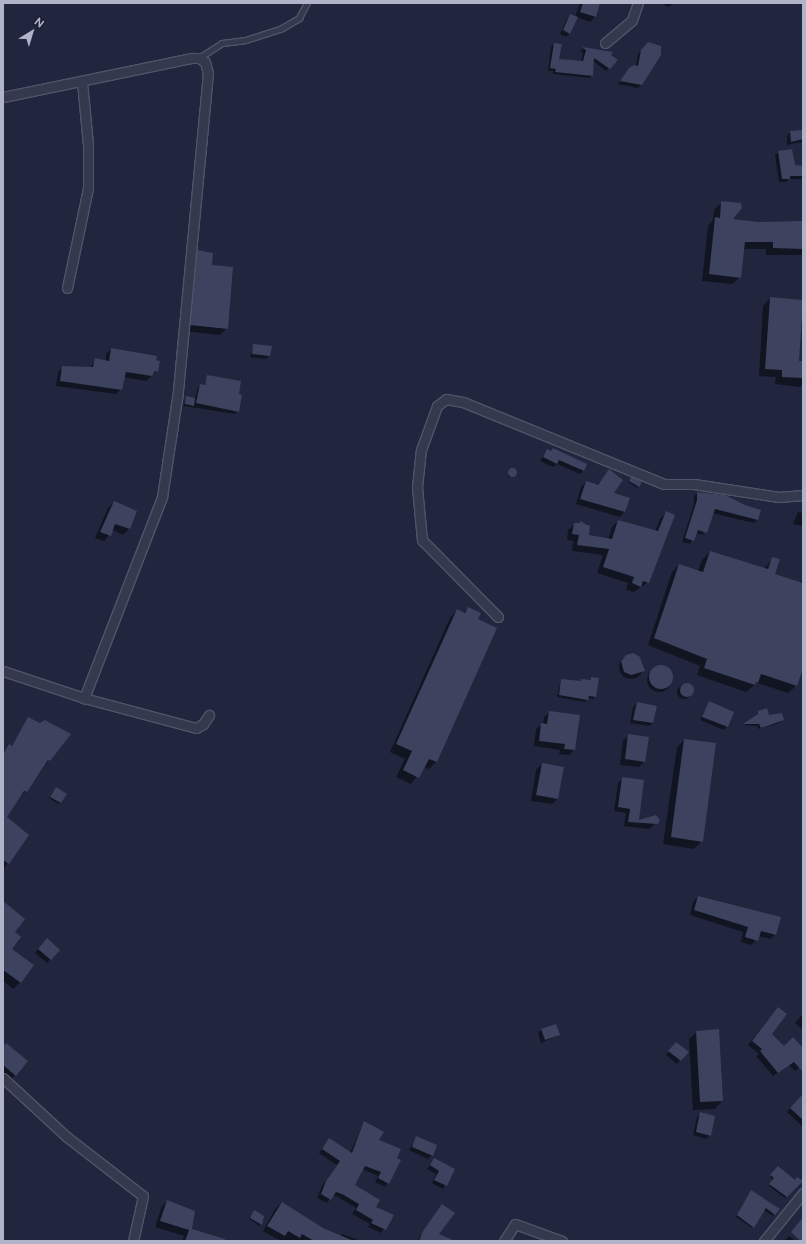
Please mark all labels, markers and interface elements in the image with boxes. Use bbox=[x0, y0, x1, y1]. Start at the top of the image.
north arrow bbox=[12, 12, 52, 52]
text: N bbox=[32, 15, 46, 30]

